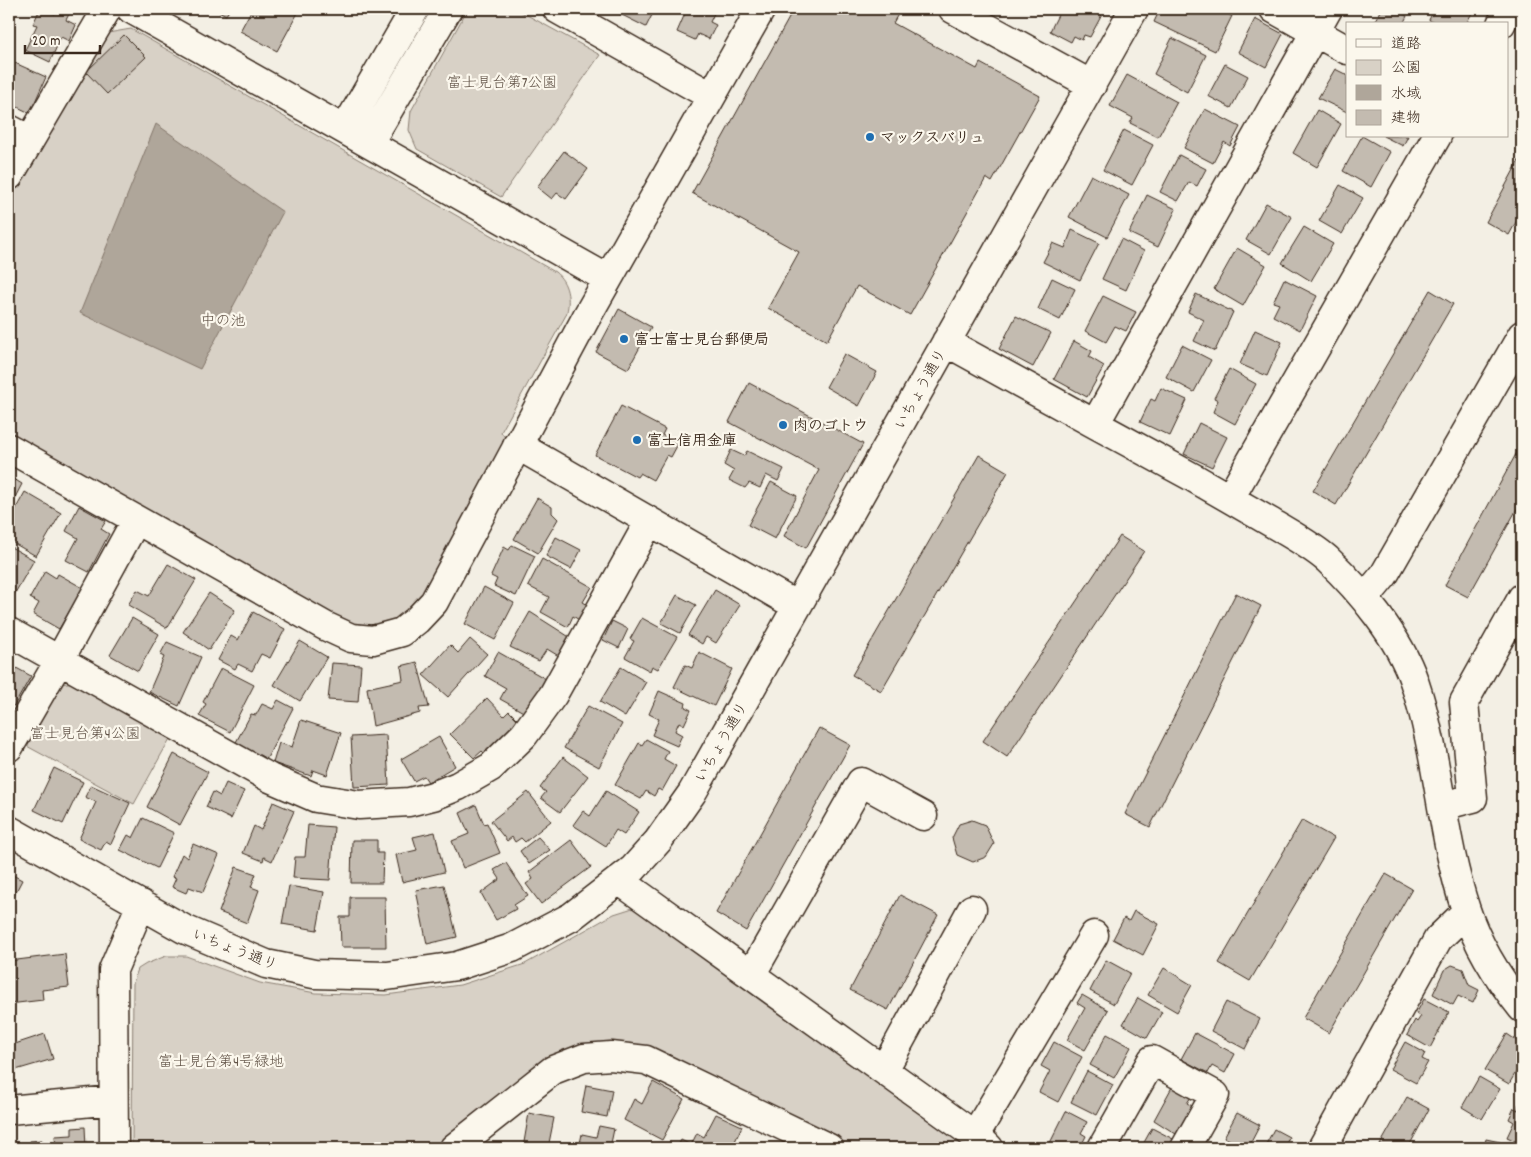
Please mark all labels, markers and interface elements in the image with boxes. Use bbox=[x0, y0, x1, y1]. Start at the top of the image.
scale bar bbox=[25, 22, 100, 54]
legend bbox=[1346, 22, 1508, 138]
text: 20 m bbox=[32, 31, 60, 53]
text: 道路 bbox=[1391, 34, 1421, 56]
text: 公園 bbox=[1391, 58, 1421, 80]
park label: 富士見台第7公園 bbox=[447, 73, 557, 95]
text: 水域 bbox=[1391, 84, 1421, 106]
text: 建物 bbox=[1391, 108, 1421, 130]
place label: マックスバリュ bbox=[880, 128, 985, 150]
marker: マックスバリュ bbox=[864, 131, 876, 143]
park label: 中の池 bbox=[200, 311, 246, 333]
place label: 富士富士見台郵便局 bbox=[634, 330, 769, 352]
marker: 富士富士見台郵便局 bbox=[618, 333, 630, 345]
street label: いちょう通り bbox=[890, 345, 953, 435]
place label: 肉のゴトウ bbox=[793, 416, 868, 438]
marker: 肉のゴトウ bbox=[777, 419, 789, 431]
place label: 富士信用金庫 bbox=[647, 431, 737, 453]
marker: 富士信用金庫 bbox=[631, 434, 643, 446]
street label: いちょう通り bbox=[691, 699, 755, 787]
park label: 富士見台第4公園 bbox=[29, 724, 141, 746]
street label: いちょう通り bbox=[188, 924, 280, 977]
park label: 富士見台第4号緑地 bbox=[158, 1052, 284, 1074]

